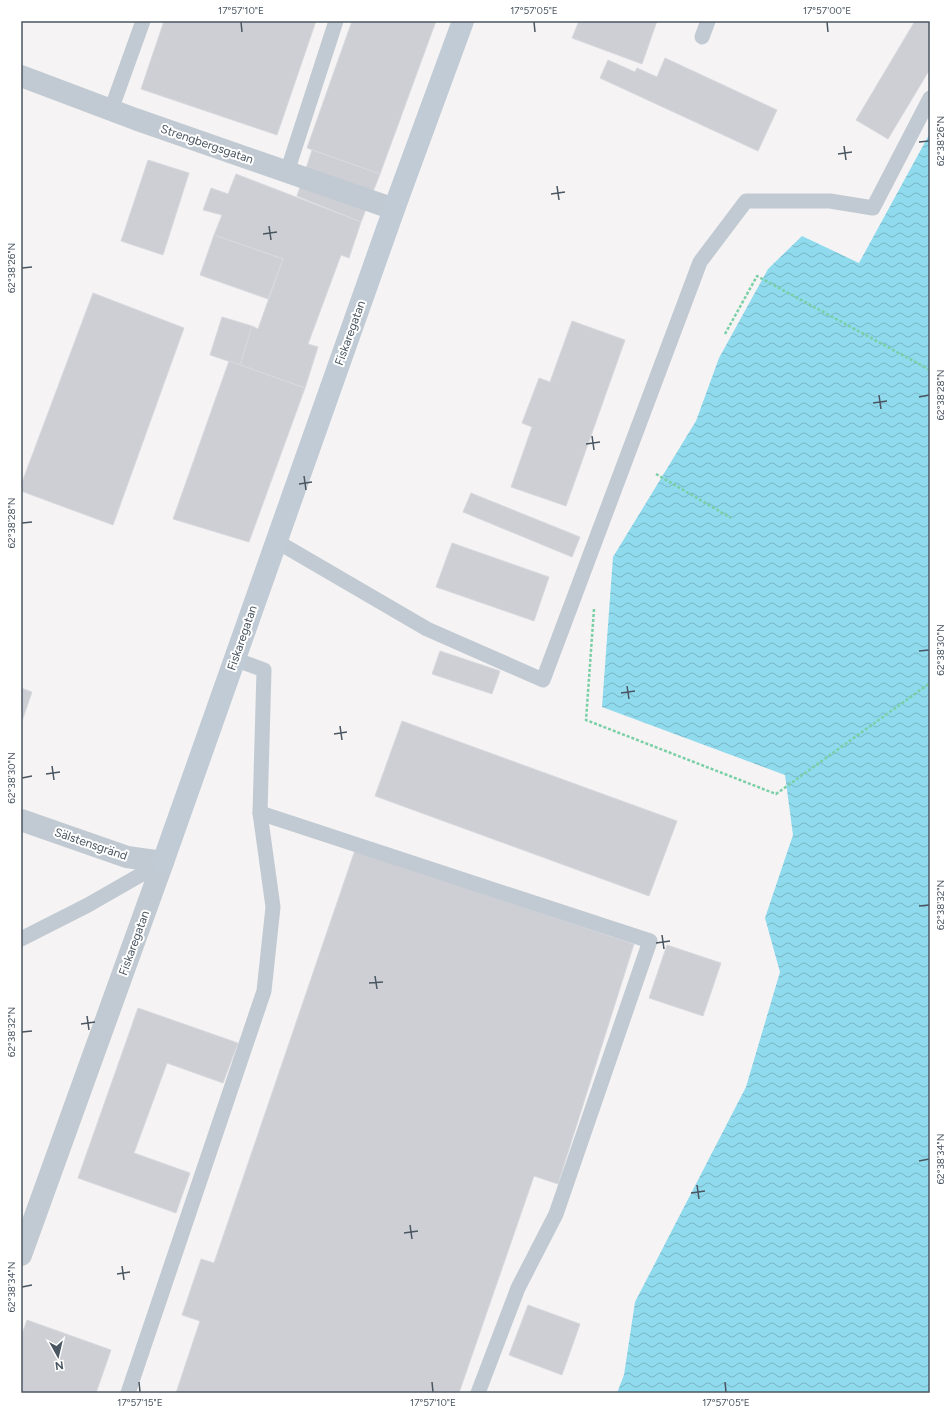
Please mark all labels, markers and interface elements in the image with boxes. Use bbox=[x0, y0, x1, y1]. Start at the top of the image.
text: 17°57'10"E bbox=[218, 4, 264, 17]
text: 17°57'05"E bbox=[510, 4, 558, 17]
text: 17°57'00"E bbox=[803, 4, 851, 17]
text: 62°38'26"N bbox=[934, 116, 947, 166]
street label: Strengbergsgatan bbox=[159, 122, 255, 167]
text: 62°38'26"N bbox=[5, 243, 18, 293]
street label: Fiskaregatan bbox=[332, 298, 368, 367]
text: 62°38'28"N bbox=[934, 369, 947, 421]
text: 62°38'28"N bbox=[5, 497, 18, 549]
street label: Fiskaregatan bbox=[224, 603, 260, 672]
text: 62°38'30"N bbox=[934, 624, 947, 676]
text: 62°38'30"N bbox=[5, 752, 18, 804]
street label: Sälstensgränd bbox=[53, 825, 129, 863]
text: 62°38'32"N bbox=[934, 880, 947, 930]
street label: Fiskaregatan bbox=[116, 908, 152, 977]
text: 62°38'32"N bbox=[5, 1007, 18, 1057]
text: 62°38'34"N bbox=[934, 1133, 947, 1185]
text: 62°38'34"N bbox=[5, 1261, 18, 1313]
north arrow bbox=[38, 1336, 78, 1376]
text: N bbox=[54, 1358, 64, 1372]
text: 17°57'15"E bbox=[117, 1396, 163, 1409]
text: 17°57'10"E bbox=[410, 1396, 456, 1409]
text: 17°57'05"E bbox=[702, 1396, 750, 1409]

